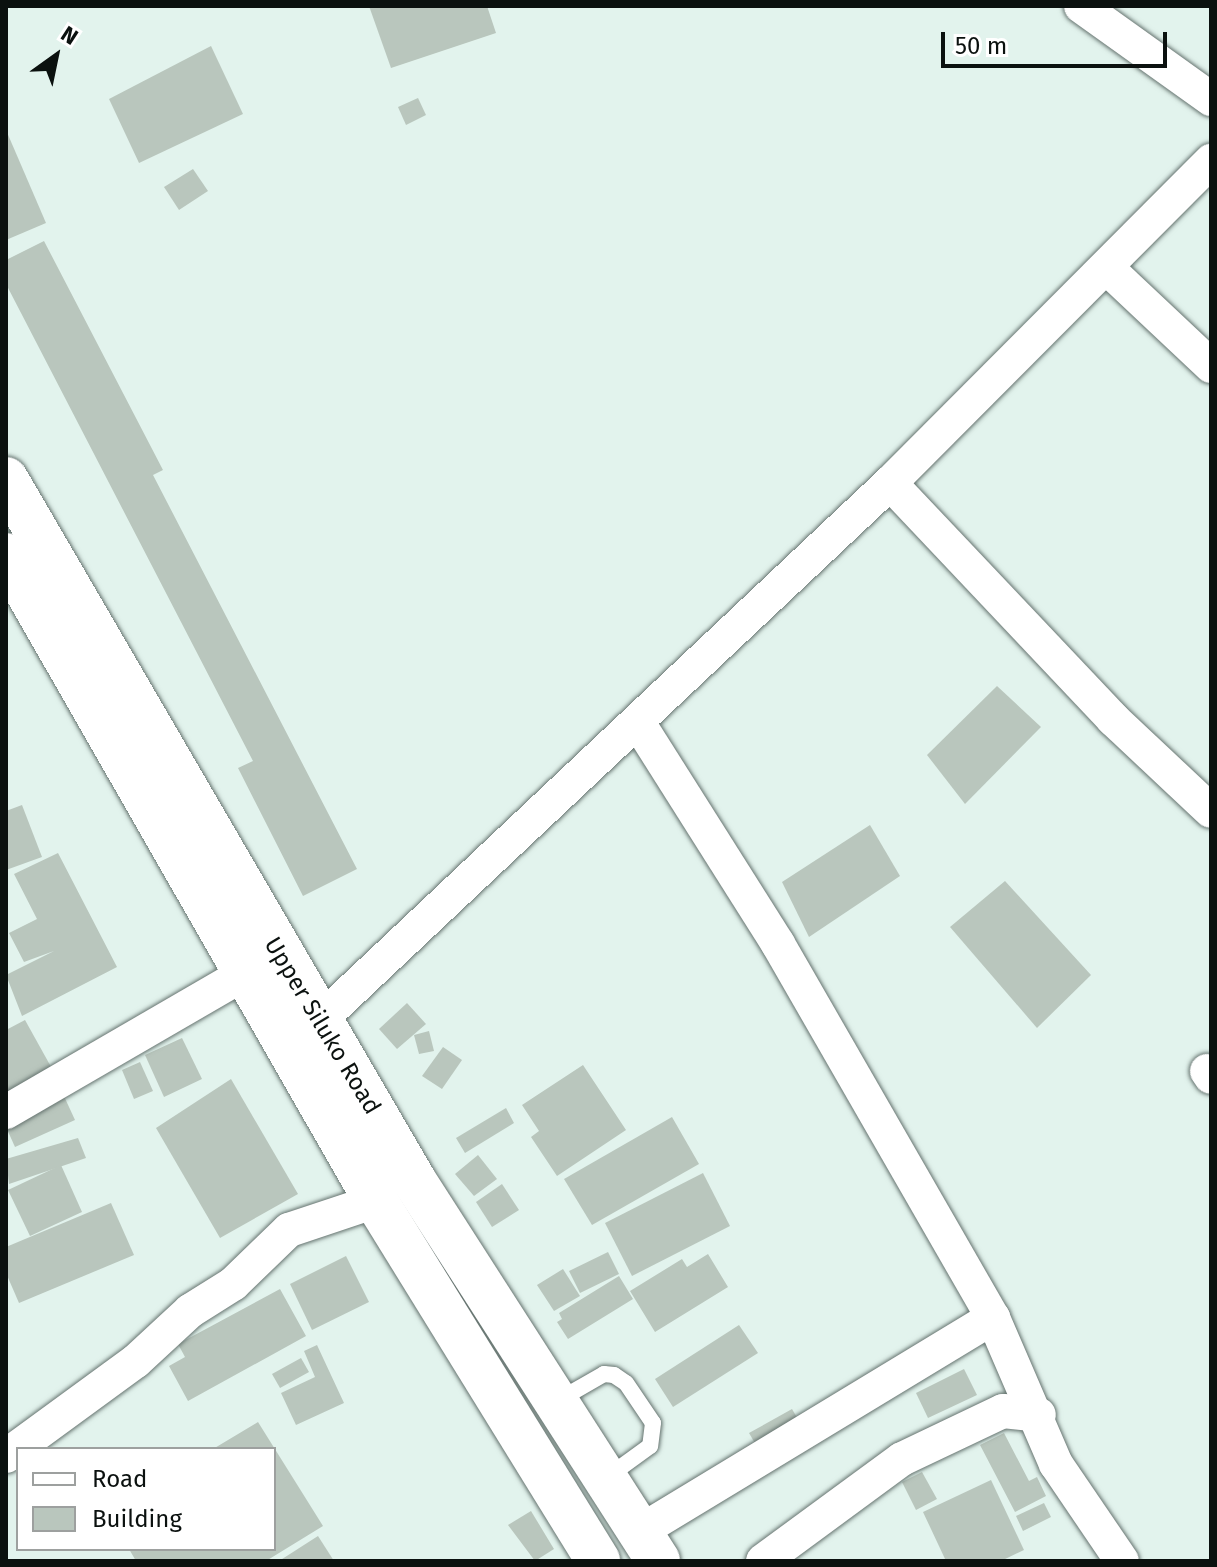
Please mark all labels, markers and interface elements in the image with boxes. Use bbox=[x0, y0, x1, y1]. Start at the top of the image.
north arrow bbox=[16, 16, 96, 96]
scale bar bbox=[945, 16, 1171, 66]
text: N bbox=[56, 20, 83, 51]
text: 50 m bbox=[955, 32, 1007, 60]
street label: Upper Siluko Road bbox=[258, 932, 386, 1120]
legend bbox=[16, 1447, 276, 1551]
text: Road bbox=[92, 1465, 147, 1493]
text: Building bbox=[92, 1505, 182, 1533]

